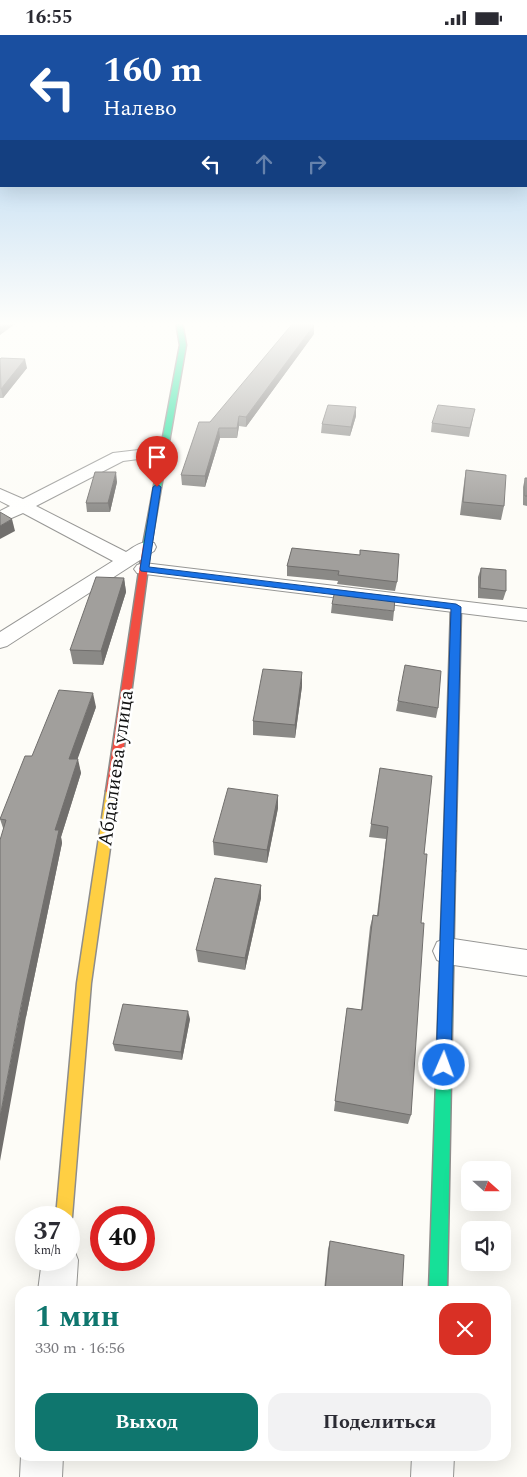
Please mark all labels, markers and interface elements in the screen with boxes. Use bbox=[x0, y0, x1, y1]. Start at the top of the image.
text: 16:55 bbox=[25, 3, 73, 32]
text: 160 m bbox=[103, 44, 202, 97]
icon: left bbox=[20, 55, 85, 120]
text: Налево bbox=[103, 92, 177, 125]
icon: left bbox=[197, 150, 225, 178]
icon: ahead bbox=[250, 150, 278, 178]
icon: right bbox=[303, 150, 331, 178]
pin bbox=[136, 436, 178, 487]
icon: arrive bbox=[143, 443, 171, 471]
street label: Абдалиева улица bbox=[90, 688, 142, 848]
position arrow bbox=[417, 1038, 469, 1090]
north arrow bbox=[461, 1161, 511, 1211]
map controls bbox=[461, 1161, 511, 1271]
speed limit sign: 40 bbox=[90, 1206, 155, 1271]
text: 37 bbox=[33, 1213, 62, 1251]
button: sound bbox=[461, 1221, 511, 1271]
text: km/h bbox=[34, 1241, 61, 1260]
text: 1 мин bbox=[35, 1294, 120, 1340]
button: close bbox=[439, 1303, 491, 1355]
text: 330 m · 16:56 bbox=[35, 1336, 125, 1360]
button: Выход bbox=[35, 1393, 258, 1451]
button: Поделиться bbox=[268, 1393, 491, 1451]

